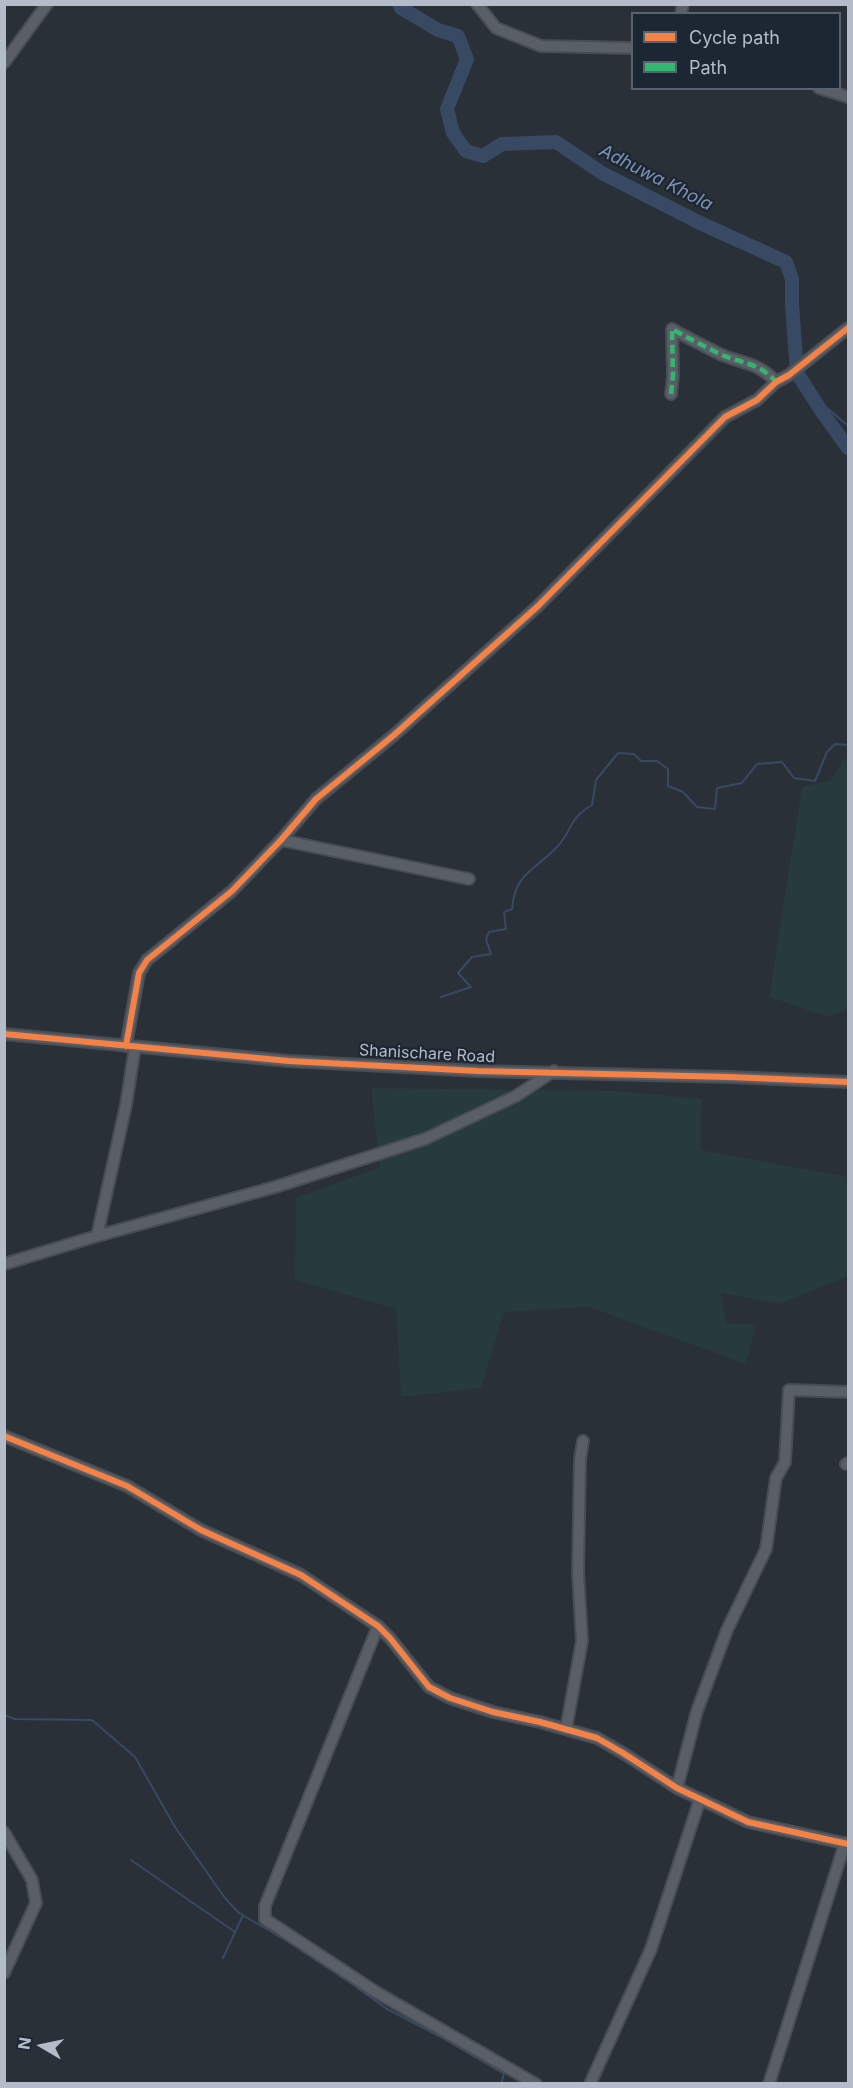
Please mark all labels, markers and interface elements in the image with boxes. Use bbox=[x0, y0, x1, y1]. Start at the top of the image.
legend bbox=[631, 12, 841, 90]
text: Cycle path bbox=[689, 27, 780, 48]
text: Path bbox=[689, 57, 727, 78]
water label: Adhuwa Khola bbox=[596, 140, 716, 216]
street label: Shanischare Road bbox=[358, 1041, 496, 1067]
north arrow bbox=[12, 2016, 72, 2076]
text: N bbox=[13, 2036, 35, 2051]

